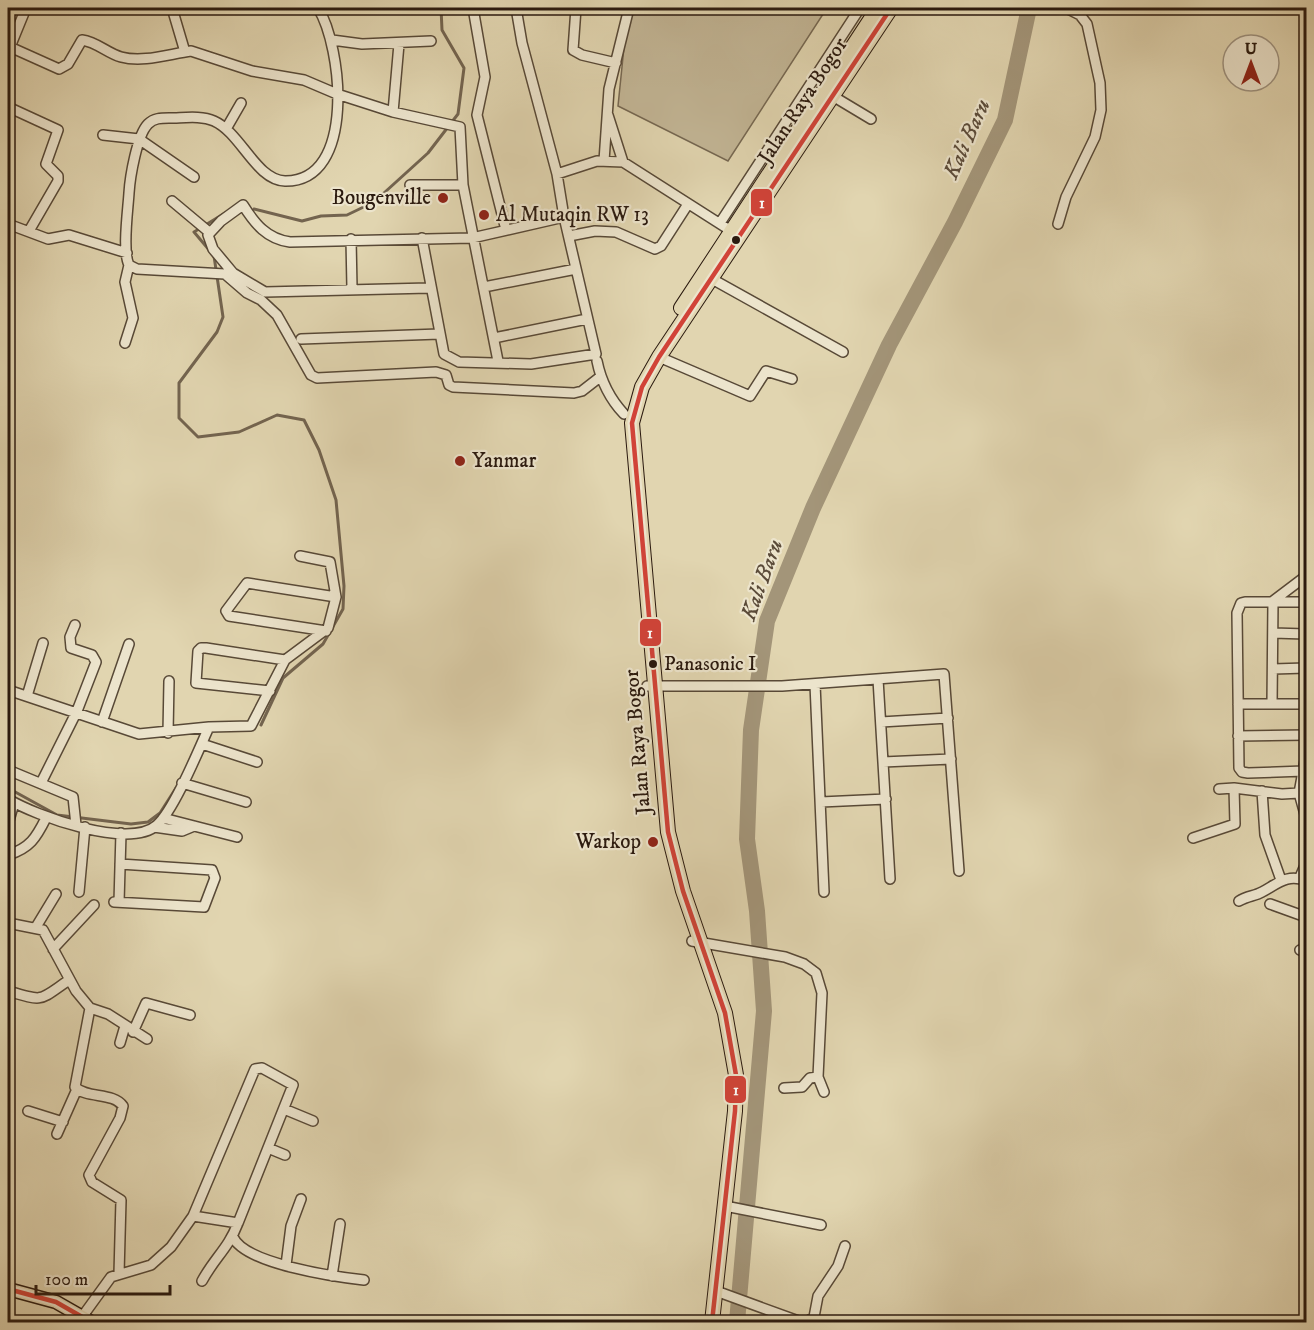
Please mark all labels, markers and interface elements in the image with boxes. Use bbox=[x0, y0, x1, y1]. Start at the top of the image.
street label: Jalan Raya Bogor bbox=[751, 33, 854, 171]
north arrow bbox=[1221, 33, 1281, 93]
text: U bbox=[1245, 39, 1258, 59]
water label: Kali Baru bbox=[937, 95, 996, 184]
place label: Bougenville bbox=[332, 185, 431, 211]
line badge: 1 bbox=[750, 188, 773, 217]
marker: Bougenville bbox=[436, 191, 450, 205]
text: 1 bbox=[759, 193, 765, 213]
place label: Al Mutaqin RW 13 bbox=[496, 202, 649, 228]
marker: Al Mutaqin RW 13 bbox=[477, 208, 491, 222]
unlabelled marker bbox=[730, 234, 742, 246]
place label: Yanmar bbox=[472, 448, 537, 474]
marker: Yanmar bbox=[453, 454, 467, 468]
water label: Kali Baru bbox=[735, 536, 789, 625]
line badge: 1 bbox=[639, 618, 662, 647]
text: 1 bbox=[647, 623, 653, 643]
place label: Panasonic I bbox=[664, 652, 756, 677]
marker: Panasonic I bbox=[647, 658, 659, 670]
street label: Jalan Raya Bogor bbox=[619, 668, 657, 818]
place label: Warkop bbox=[574, 829, 641, 855]
marker: Warkop bbox=[646, 835, 660, 849]
line badge: 1 bbox=[724, 1075, 747, 1104]
text: 1 bbox=[733, 1080, 739, 1100]
scale bar bbox=[36, 1258, 170, 1296]
text: 100 m bbox=[45, 1269, 88, 1291]

